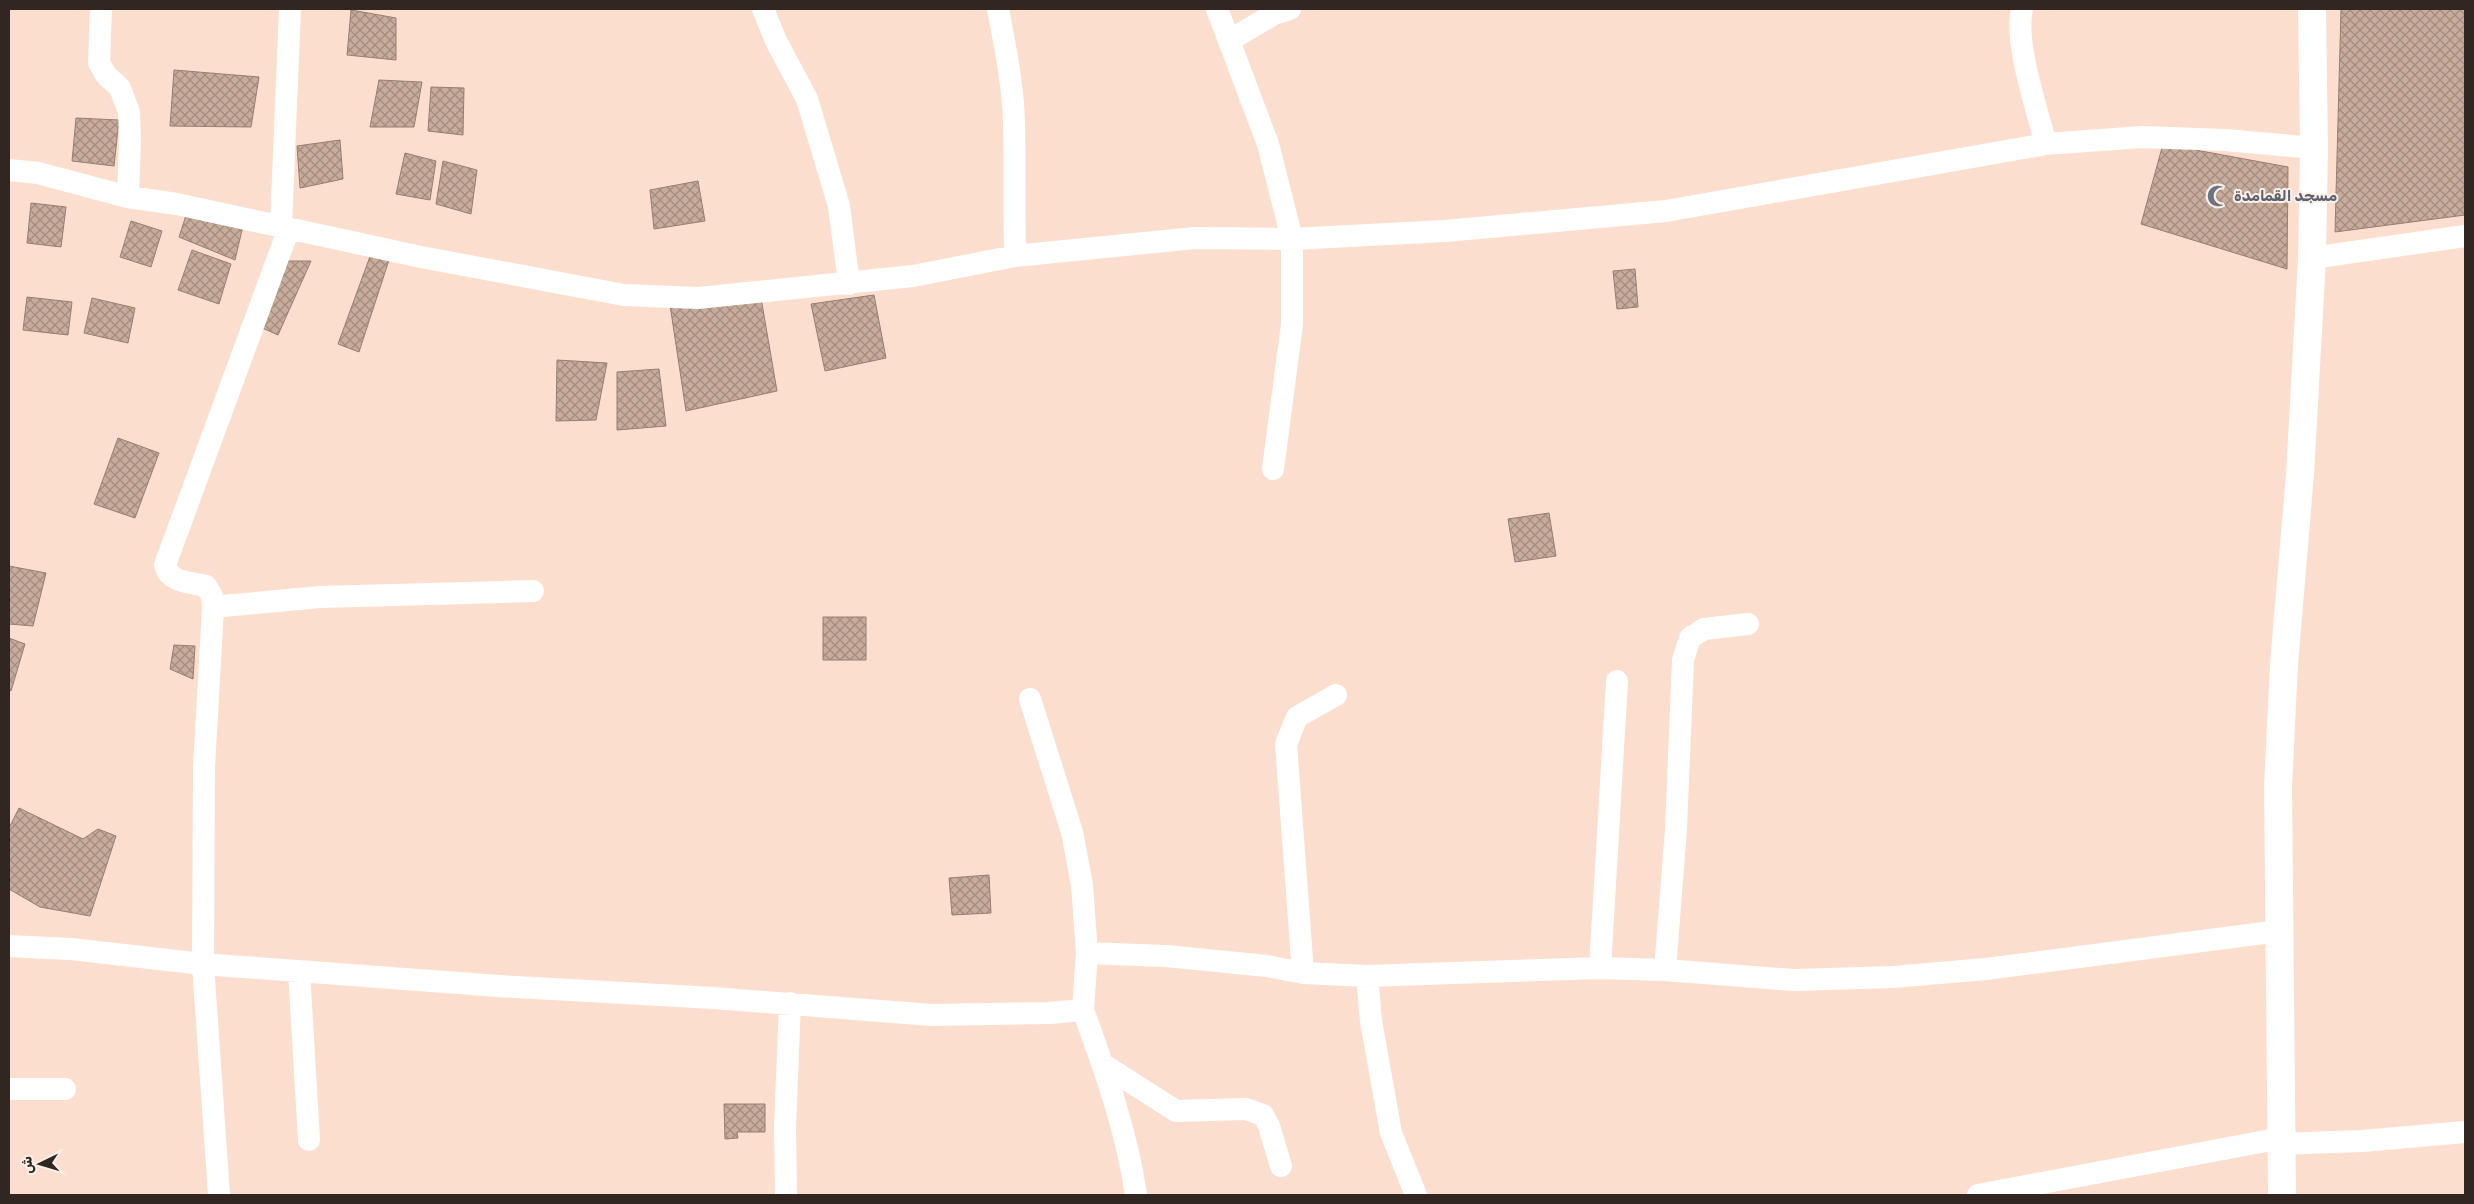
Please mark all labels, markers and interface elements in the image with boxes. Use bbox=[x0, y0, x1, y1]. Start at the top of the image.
mosque icon: مسجد القمامدة bbox=[2205, 183, 2231, 209]
place label: مسجد القمامدة bbox=[2234, 187, 2337, 205]
north arrow bbox=[15, 1139, 65, 1189]
text: ش bbox=[18, 1155, 37, 1175]

